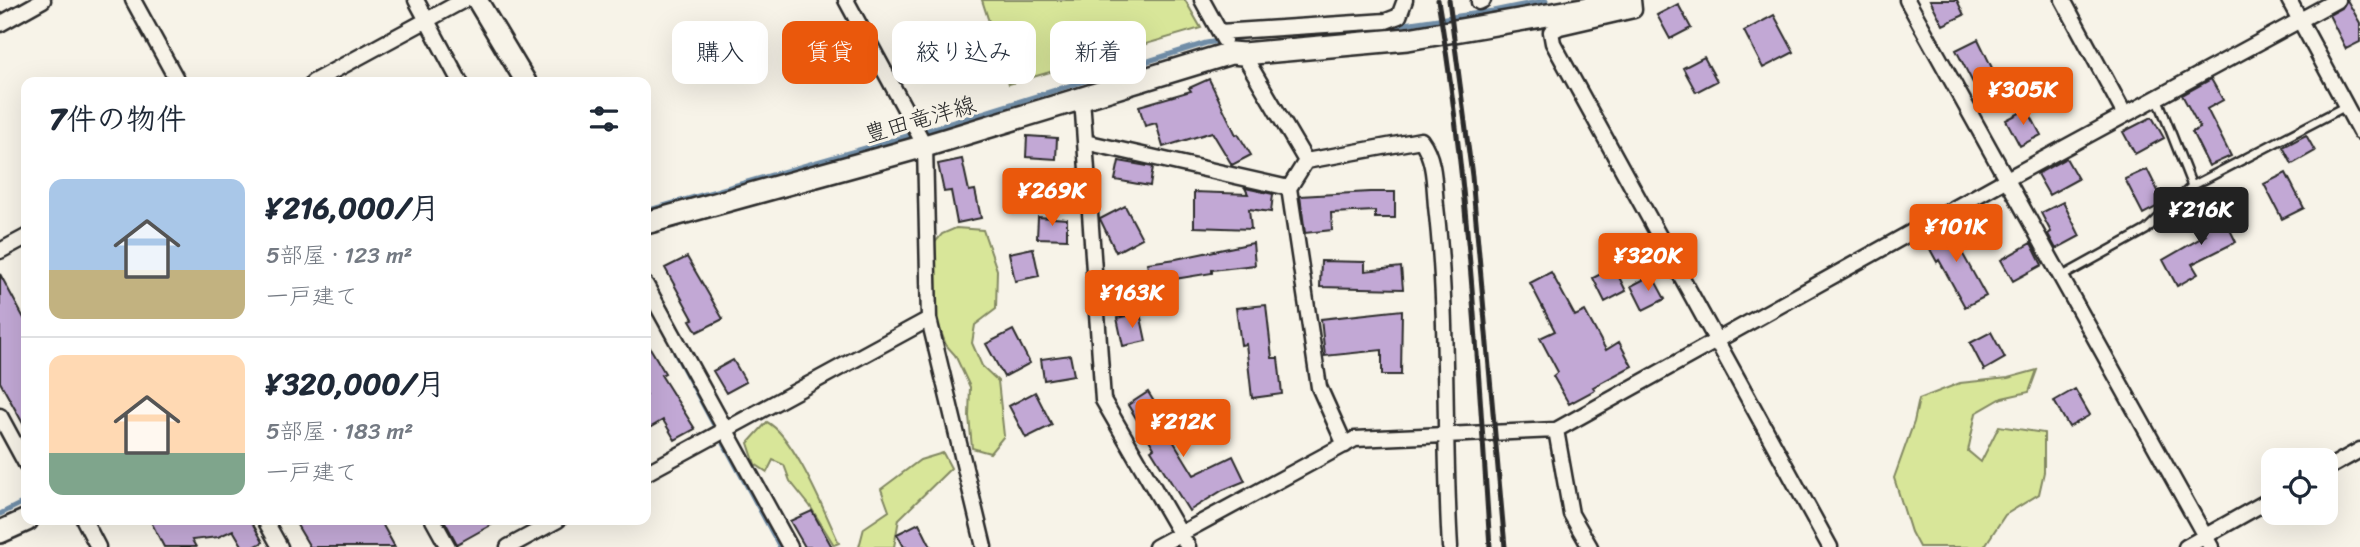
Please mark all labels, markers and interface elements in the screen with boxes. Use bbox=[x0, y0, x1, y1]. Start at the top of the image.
chip: 購入 bbox=[672, 21, 768, 84]
chip: 賃貸 bbox=[782, 21, 878, 84]
chip: 絞り込み bbox=[892, 21, 1036, 84]
chip: 新着 bbox=[1050, 21, 1146, 84]
pin: ¥305K bbox=[1974, 68, 2072, 127]
text: ¥305K bbox=[1989, 69, 2057, 110]
street label: 豊田竜洋線 bbox=[859, 84, 981, 155]
text: 7件の物件 bbox=[49, 92, 186, 146]
icon: filters bbox=[585, 100, 623, 138]
pin: ¥269K bbox=[1003, 168, 1101, 228]
text: ¥269K bbox=[1018, 170, 1086, 211]
text: ¥216,000/月 bbox=[266, 181, 440, 235]
pin: ¥216K bbox=[2152, 188, 2250, 247]
text: ¥216K bbox=[2170, 189, 2232, 230]
pin: ¥101K bbox=[1907, 204, 2005, 264]
text: ¥101K bbox=[1925, 206, 1987, 247]
icon: home bbox=[105, 207, 189, 291]
pin: ¥320K bbox=[1599, 233, 1697, 293]
text: 5部屋 · 123 m² bbox=[266, 235, 413, 276]
text: ¥320K bbox=[1614, 235, 1682, 276]
pin: ¥163K bbox=[1083, 270, 1181, 330]
text: ¥163K bbox=[1101, 272, 1163, 313]
text: 一戸建て bbox=[266, 276, 358, 317]
text: ¥320,000/月 bbox=[266, 357, 445, 411]
icon: home bbox=[105, 383, 189, 467]
pin: ¥212K bbox=[1134, 400, 1232, 459]
text: ¥212K bbox=[1151, 401, 1215, 442]
text: 5部屋 · 183 m² bbox=[266, 411, 413, 452]
map controls bbox=[2261, 448, 2338, 525]
button: locate bbox=[2261, 448, 2338, 525]
text: 一戸建て bbox=[266, 452, 358, 493]

